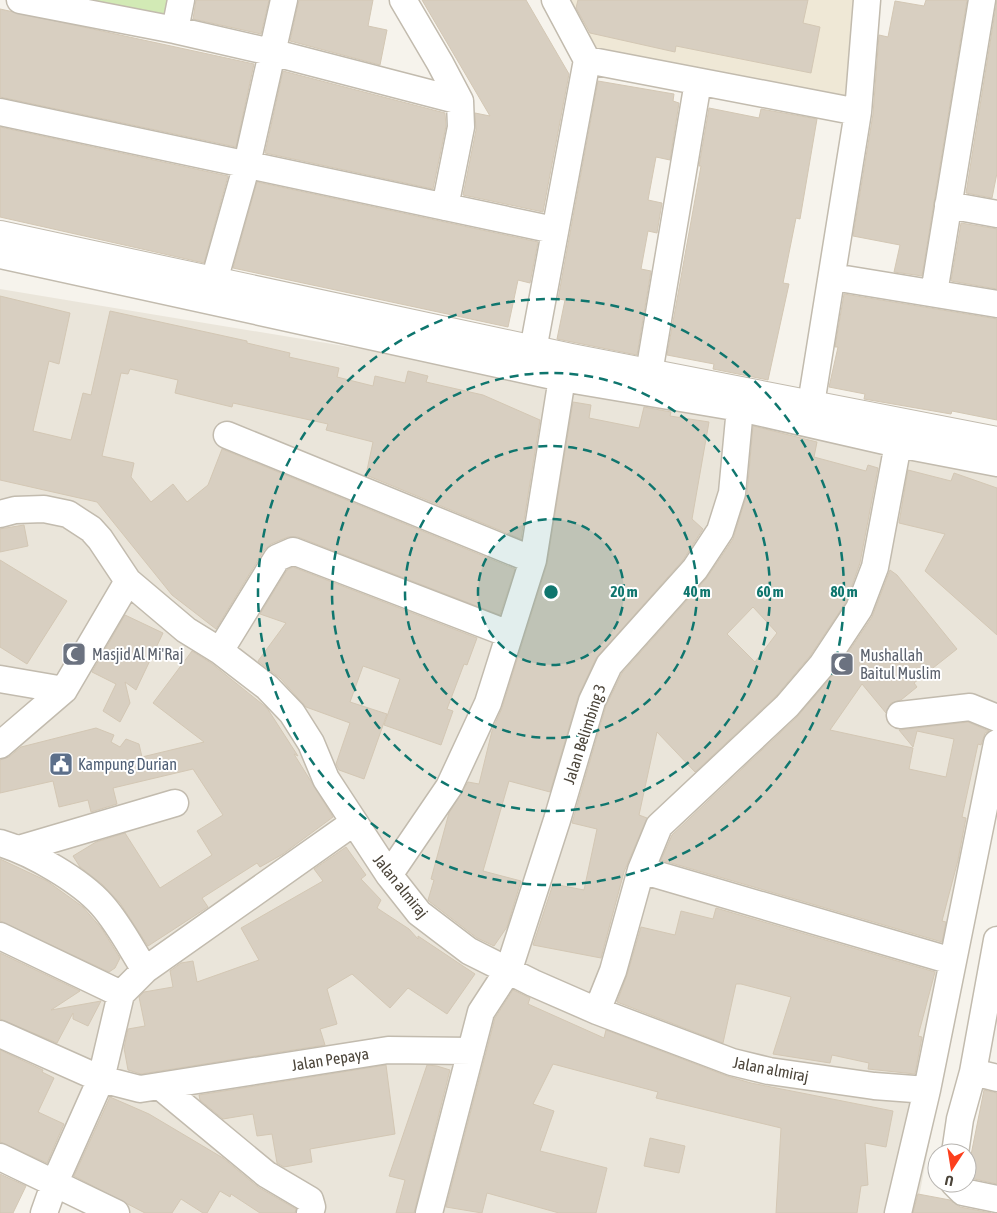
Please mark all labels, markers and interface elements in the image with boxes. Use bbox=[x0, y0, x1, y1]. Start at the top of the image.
centre of rings bbox=[542, 583, 560, 601]
text: 20 m bbox=[611, 583, 638, 600]
text: 40 m bbox=[683, 583, 711, 600]
text: 60 m bbox=[757, 583, 784, 600]
text: 80 m bbox=[831, 583, 858, 600]
mosque icon: Masjid Al Mi'Raj bbox=[61, 641, 87, 667]
place label: Masjid Al Mi'Raj bbox=[92, 645, 183, 664]
place label: Mushallah Baitul Muslim bbox=[860, 646, 941, 682]
mosque icon: Mushallah Baitul Muslim bbox=[829, 651, 855, 677]
street label: Jalan Belimbing 3 bbox=[559, 682, 610, 787]
public building icon: Kampung Durian bbox=[48, 751, 74, 777]
place label: Kampung Durian bbox=[78, 755, 177, 774]
street label: Jalan almiraj bbox=[369, 851, 432, 922]
street label: Jalan Pepaya bbox=[290, 1044, 370, 1075]
street label: Jalan almiraj bbox=[731, 1053, 810, 1086]
north arrow bbox=[927, 1143, 977, 1193]
text: U bbox=[944, 1172, 955, 1189]

